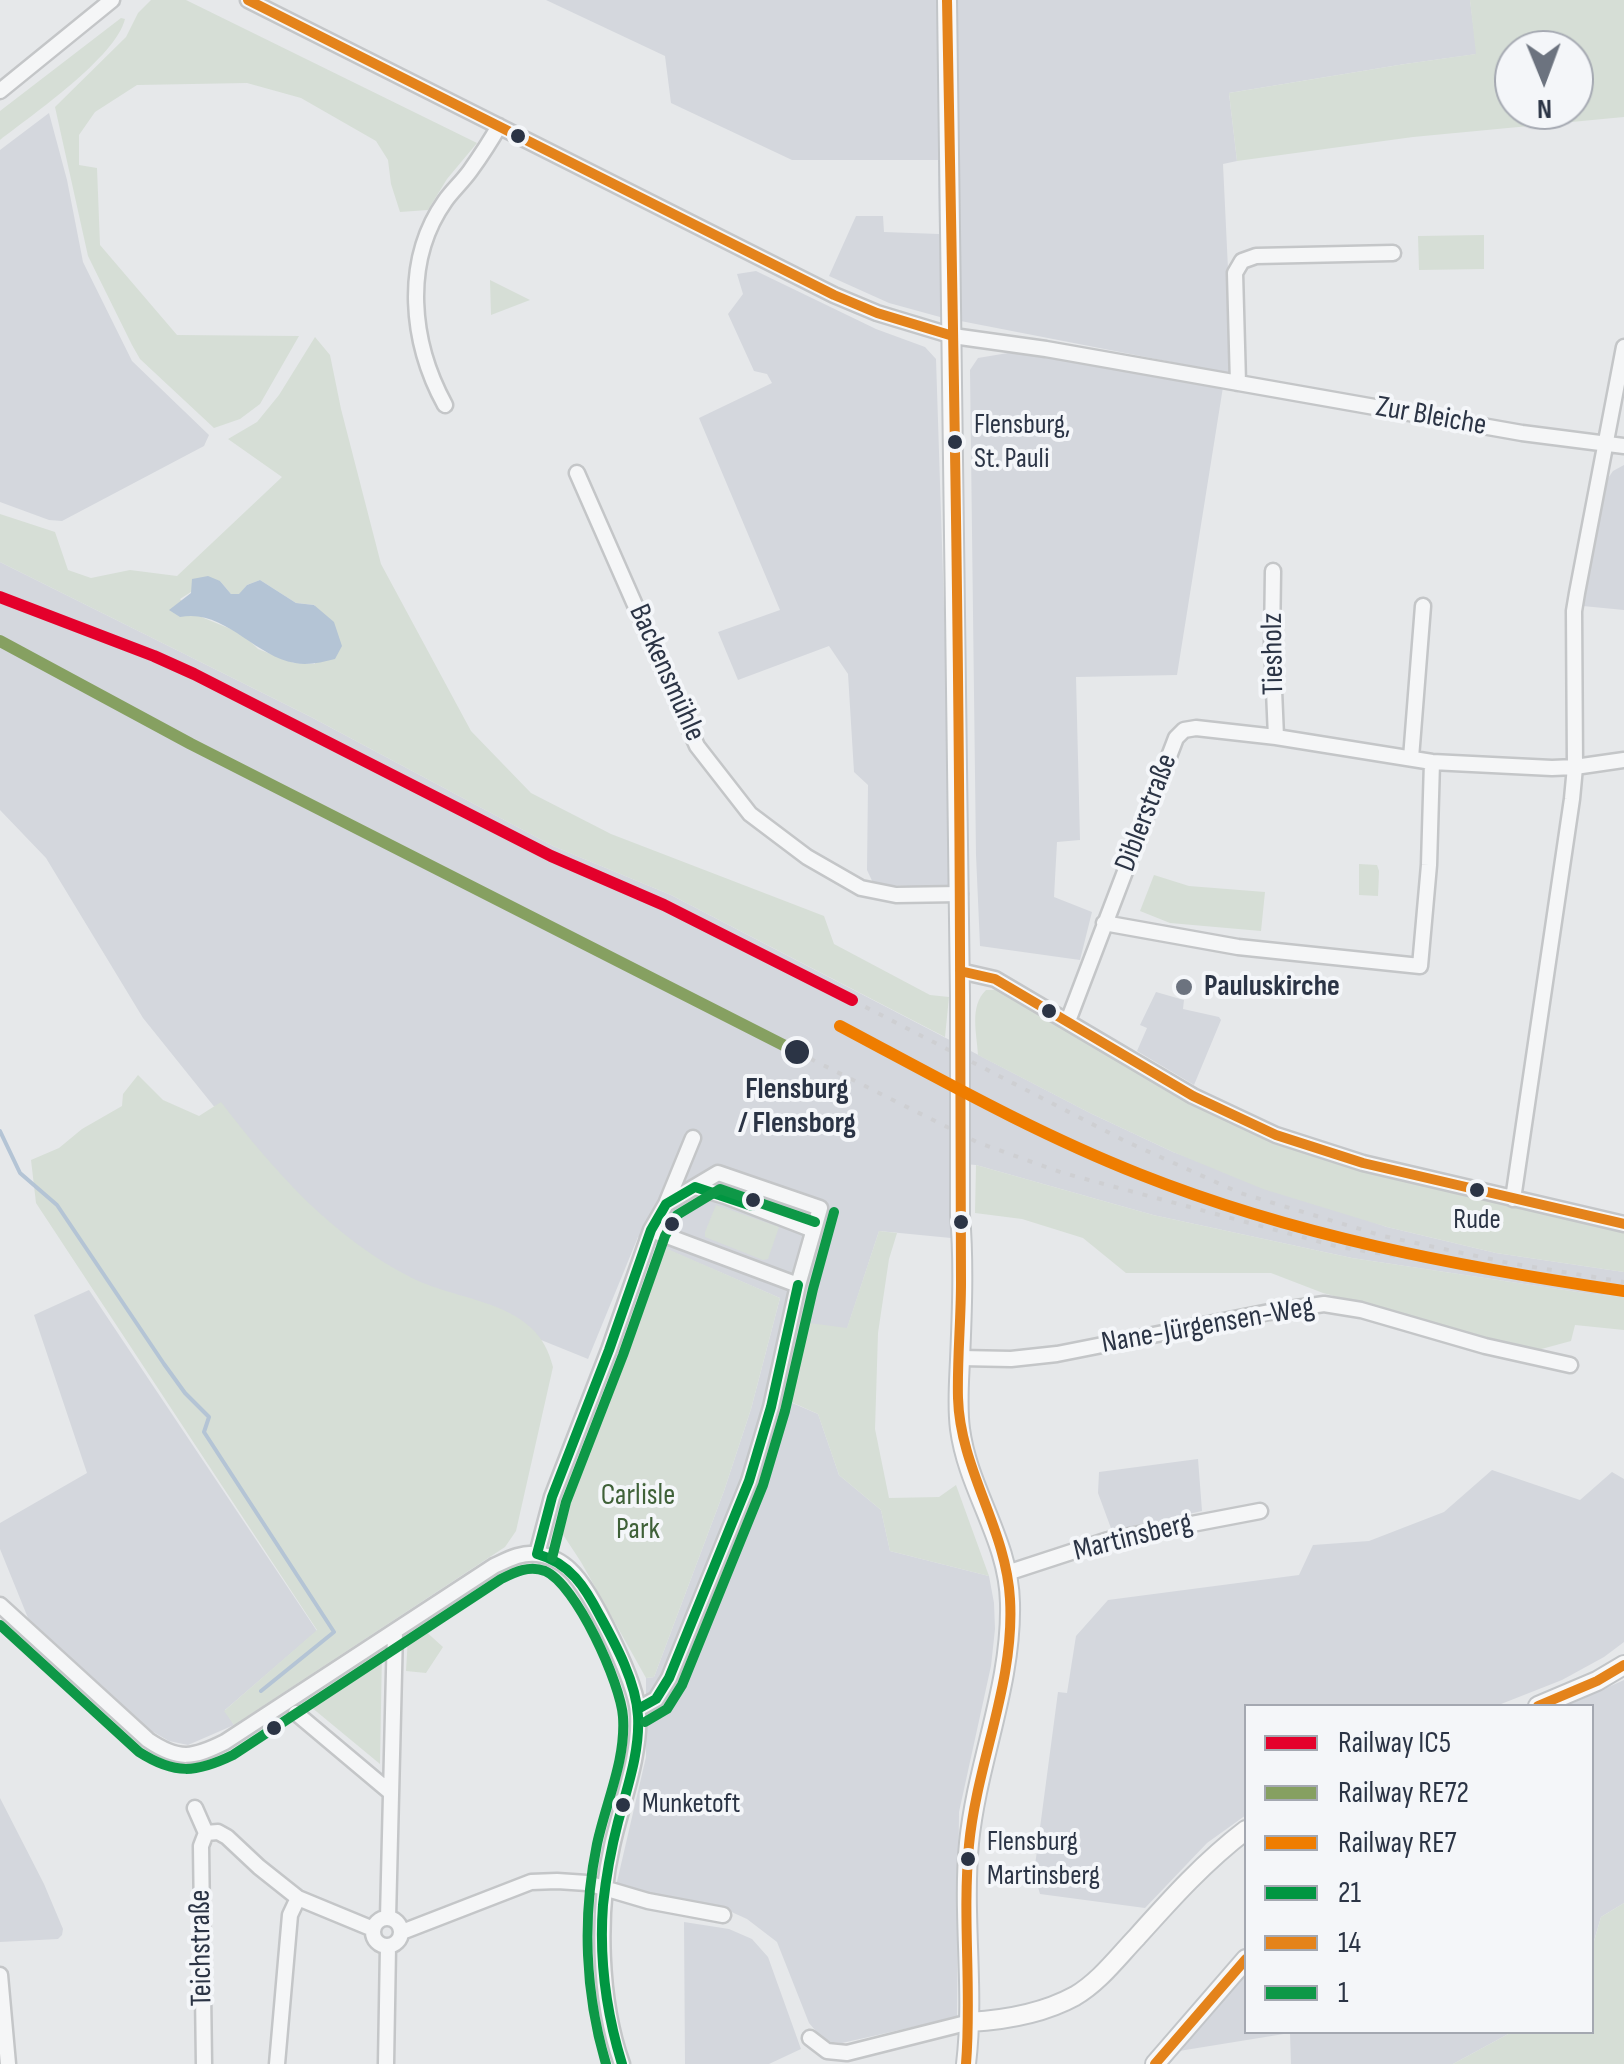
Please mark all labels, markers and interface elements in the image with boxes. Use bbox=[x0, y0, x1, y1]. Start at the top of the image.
north arrow bbox=[1494, 30, 1594, 130]
text: N bbox=[1537, 92, 1552, 125]
unlabelled marker bbox=[508, 126, 528, 146]
street label: Zur Bleiche bbox=[1373, 390, 1489, 444]
place label: Flensburg, St. Pauli bbox=[974, 409, 1070, 475]
marker: Flensburg, St. Pauli bbox=[945, 432, 965, 452]
street label: Backensmühle bbox=[620, 599, 712, 747]
street label: Tiesholz bbox=[1255, 613, 1293, 695]
street label: Diblerstraße bbox=[1108, 749, 1186, 877]
place label: Pauluskirche bbox=[1204, 969, 1340, 1005]
marker: Pauluskirche bbox=[1173, 976, 1195, 998]
unlabelled marker bbox=[1039, 1001, 1059, 1021]
marker: Flensburg / Flensborg bbox=[782, 1037, 812, 1067]
place label: Flensburg / Flensborg bbox=[738, 1072, 856, 1142]
marker: Rude bbox=[1467, 1180, 1487, 1200]
unlabelled marker bbox=[743, 1190, 763, 1210]
place label: Rude bbox=[1453, 1204, 1501, 1238]
unlabelled marker bbox=[951, 1212, 971, 1232]
unlabelled marker bbox=[662, 1214, 682, 1234]
street label: Nane-Jürgensen-Weg bbox=[1099, 1290, 1317, 1362]
park label: Carlisle Park bbox=[601, 1478, 675, 1548]
street label: Martinsberg bbox=[1070, 1506, 1196, 1570]
legend bbox=[1244, 1704, 1594, 2034]
unlabelled marker bbox=[264, 1718, 284, 1738]
text: Railway IC5 bbox=[1338, 1725, 1451, 1761]
text: Railway RE72 bbox=[1338, 1775, 1469, 1811]
place label: Munketoft bbox=[642, 1788, 740, 1822]
marker: Munketoft bbox=[613, 1795, 633, 1815]
text: Railway RE7 bbox=[1338, 1825, 1457, 1861]
place label: Flensburg Martinsberg bbox=[987, 1826, 1100, 1892]
marker: Flensburg Martinsberg bbox=[958, 1849, 978, 1869]
text: 21 bbox=[1338, 1875, 1361, 1911]
street label: Teichstraße bbox=[183, 1889, 221, 2007]
text: 14 bbox=[1338, 1925, 1361, 1961]
text: 1 bbox=[1338, 1975, 1349, 2011]

